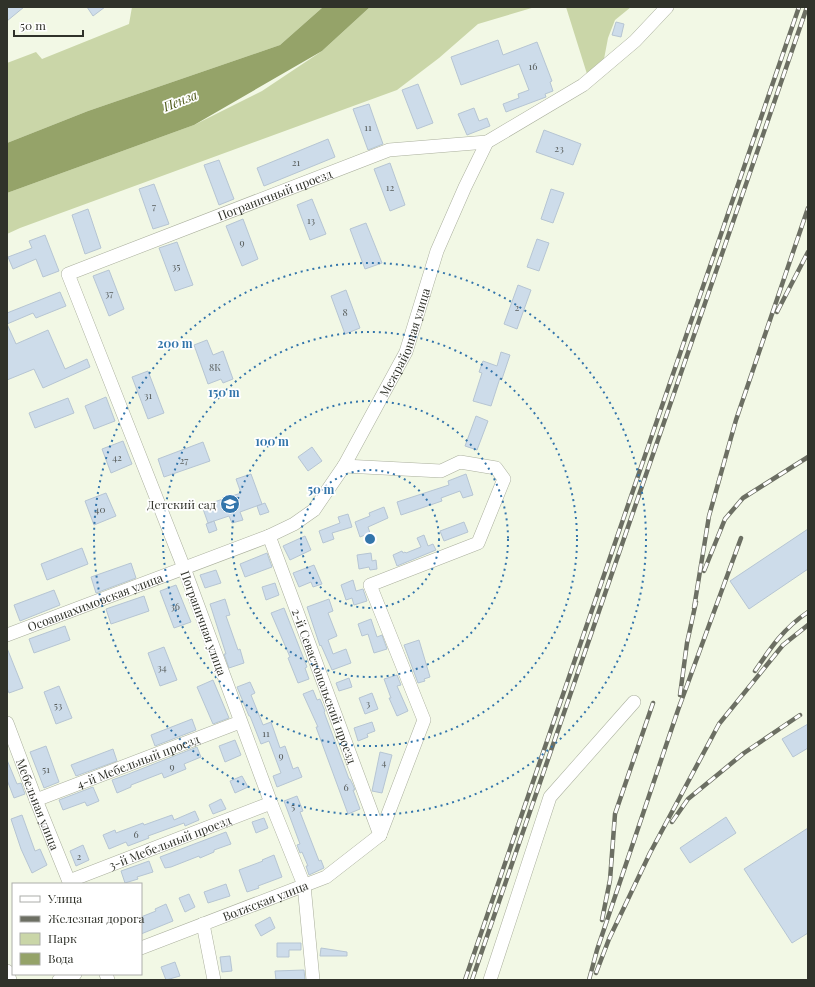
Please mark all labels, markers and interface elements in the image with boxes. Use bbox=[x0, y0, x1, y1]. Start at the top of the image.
scale bar bbox=[14, 12, 83, 38]
text: 50 m bbox=[20, 17, 46, 33]
house number: 16 bbox=[529, 59, 537, 73]
water label: Пенза bbox=[159, 85, 200, 115]
house number: 11 bbox=[364, 120, 372, 134]
house number: 23 bbox=[554, 141, 564, 155]
house number: 21 bbox=[292, 155, 301, 169]
street label: Пограничный проезд bbox=[215, 165, 335, 224]
house number: 12 bbox=[386, 180, 394, 194]
house number: 7 bbox=[152, 199, 156, 213]
house number: 13 bbox=[307, 213, 316, 227]
house number: 9 bbox=[239, 235, 245, 249]
house number: 35 bbox=[172, 259, 180, 273]
house number: 37 bbox=[105, 286, 113, 300]
street label: Межрайонная улица bbox=[375, 286, 433, 399]
house number: 2 bbox=[515, 300, 520, 314]
house number: 8 bbox=[342, 305, 348, 319]
text: 200 m bbox=[157, 335, 193, 351]
house number: 8К bbox=[209, 360, 221, 374]
text: 150 m bbox=[208, 384, 240, 400]
house number: 31 bbox=[144, 388, 152, 402]
text: 100 m bbox=[255, 433, 289, 449]
house number: 42 bbox=[112, 450, 122, 464]
house number: 27 bbox=[180, 453, 188, 467]
text: 50 m bbox=[308, 481, 335, 497]
school or university icon: Детский сад bbox=[219, 493, 241, 515]
place label: Детский сад bbox=[147, 496, 217, 512]
house number: 40 bbox=[95, 502, 105, 516]
centre of rings bbox=[363, 532, 377, 546]
street label: Пограничная улица bbox=[178, 568, 230, 678]
street label: Осоавиахимовская улица bbox=[25, 569, 165, 635]
house number: 36 bbox=[170, 599, 180, 613]
street label: 2-й Севастопольский проезд bbox=[289, 606, 361, 766]
house number: 34 bbox=[157, 660, 167, 674]
house number: 3 bbox=[366, 696, 371, 710]
house number: 53 bbox=[54, 698, 63, 712]
house number: 11 bbox=[262, 726, 270, 740]
street label: 4-й Мебельный проезд bbox=[74, 730, 202, 792]
house number: 9 bbox=[278, 748, 284, 762]
house number: 4 bbox=[382, 755, 387, 769]
street label: Мебельная улица bbox=[13, 756, 63, 852]
house number: 9 bbox=[169, 759, 175, 773]
house number: 51 bbox=[42, 762, 50, 776]
house number: 6 bbox=[343, 780, 349, 794]
house number: 5 bbox=[291, 799, 295, 813]
street label: 3-й Мебельный проезд bbox=[106, 811, 234, 873]
house number: 6 bbox=[133, 827, 139, 841]
house number: 2 bbox=[77, 849, 82, 863]
street label: Волжская улица bbox=[220, 877, 310, 924]
legend bbox=[12, 883, 142, 975]
text: Улица bbox=[47, 890, 82, 906]
text: Железная дорога bbox=[48, 910, 145, 926]
text: Парк bbox=[48, 930, 77, 946]
text: Вода bbox=[48, 950, 74, 966]

